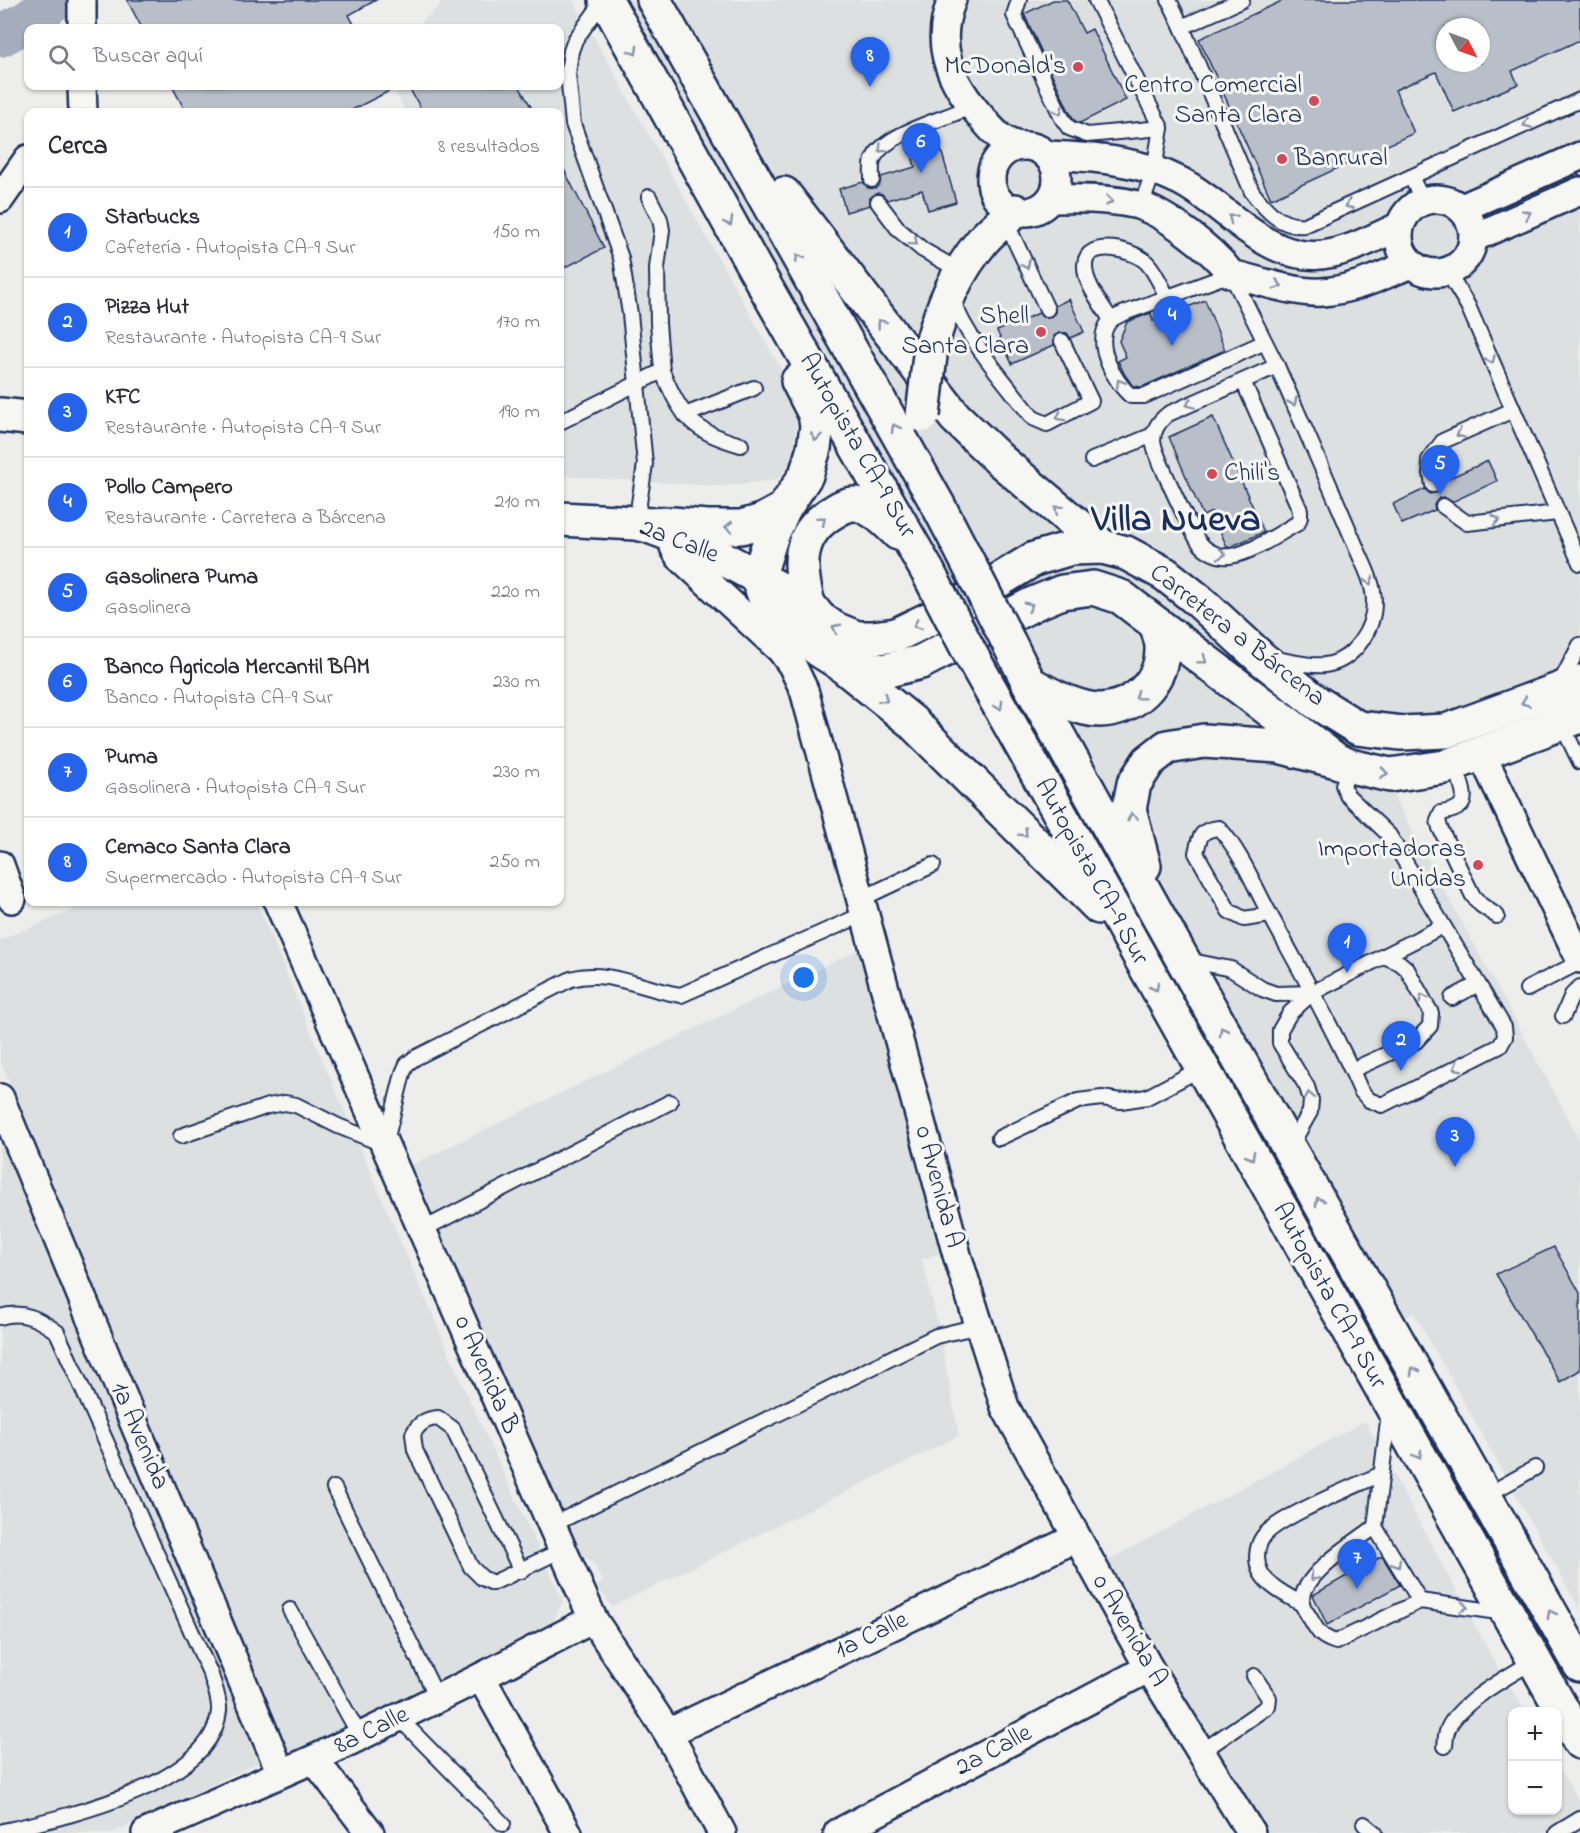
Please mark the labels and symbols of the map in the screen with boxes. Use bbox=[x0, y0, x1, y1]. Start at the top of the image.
north arrow bbox=[1436, 18, 1490, 72]
pin: 8 bbox=[850, 38, 890, 87]
one-way arrow bbox=[627, 45, 638, 55]
place label: McDonald's bbox=[944, 48, 1066, 86]
marker: McDonald's bbox=[1071, 60, 1085, 74]
place label: Centro Comercial Santa Clara bbox=[1124, 67, 1302, 135]
marker: Centro Comercial Santa Clara bbox=[1307, 94, 1321, 108]
one-way arrow bbox=[1051, 104, 1063, 115]
one-way arrow bbox=[1522, 117, 1533, 129]
pin: 6 bbox=[902, 124, 940, 173]
place label: Banrural bbox=[1293, 140, 1388, 178]
one-way arrow bbox=[879, 142, 889, 153]
marker: Banrural bbox=[1275, 152, 1289, 166]
one-way arrow bbox=[1104, 194, 1113, 207]
one-way arrow bbox=[1345, 198, 1356, 210]
one-way arrow bbox=[1520, 210, 1531, 222]
one-way arrow bbox=[1228, 214, 1239, 225]
one-way arrow bbox=[722, 215, 733, 226]
one-way arrow bbox=[907, 235, 918, 246]
one-way arrow bbox=[795, 254, 806, 264]
one-way arrow bbox=[1019, 258, 1031, 269]
one-way arrow bbox=[1273, 277, 1283, 290]
pin: 4 bbox=[1152, 296, 1192, 346]
place label: Shell Santa Clara bbox=[901, 298, 1029, 366]
one-way arrow bbox=[878, 319, 889, 330]
marker: Shell Santa Clara bbox=[1034, 325, 1048, 339]
street label: Autopista CA-9 Sur bbox=[788, 346, 926, 547]
one-way arrow bbox=[1484, 353, 1496, 364]
one-way arrow bbox=[1116, 379, 1127, 389]
one-way arrow bbox=[1285, 396, 1297, 407]
one-way arrow bbox=[1185, 397, 1196, 409]
one-way arrow bbox=[1056, 410, 1067, 421]
one-way arrow bbox=[891, 423, 902, 434]
one-way arrow bbox=[1455, 426, 1466, 438]
one-way arrow bbox=[810, 432, 822, 441]
pin: 5 bbox=[1420, 446, 1460, 495]
place label: Chili's bbox=[1224, 455, 1280, 493]
marker: Chili's bbox=[1205, 467, 1219, 481]
district label: Villa Nueva bbox=[1091, 493, 1260, 549]
one-way arrow bbox=[1054, 505, 1065, 516]
street label: 2a Calle bbox=[634, 510, 724, 575]
one-way arrow bbox=[1491, 514, 1500, 527]
one-way arrow bbox=[815, 516, 826, 527]
one-way arrow bbox=[725, 521, 734, 533]
one-way arrow bbox=[1217, 547, 1227, 559]
street label: Carretera a Bárcena bbox=[1141, 555, 1333, 717]
one-way arrow bbox=[1362, 575, 1375, 586]
one-way arrow bbox=[1022, 602, 1033, 613]
one-way arrow bbox=[913, 618, 924, 630]
one-way arrow bbox=[832, 624, 842, 635]
one-way arrow bbox=[1197, 653, 1208, 664]
one-way arrow bbox=[1134, 689, 1145, 700]
one-way arrow bbox=[877, 691, 888, 702]
one-way arrow bbox=[1520, 695, 1531, 707]
one-way arrow bbox=[992, 700, 1003, 711]
one-way arrow bbox=[1378, 766, 1388, 779]
street label: Autopista CA-9 Sur bbox=[1024, 772, 1159, 973]
one-way arrow bbox=[1126, 812, 1139, 822]
one-way arrow bbox=[1017, 826, 1028, 837]
place label: Importadoras Unidas bbox=[1318, 831, 1466, 899]
marker: Importadoras Unidas bbox=[1471, 858, 1485, 872]
pin: 1 bbox=[1328, 924, 1366, 973]
your location bbox=[789, 963, 818, 992]
one-way arrow bbox=[1148, 980, 1160, 991]
one-way arrow bbox=[1419, 993, 1430, 1004]
pin: 2 bbox=[1382, 1022, 1420, 1071]
one-way arrow bbox=[1219, 1027, 1231, 1037]
one-way arrow bbox=[1452, 1060, 1463, 1072]
one-way arrow bbox=[1303, 1091, 1316, 1101]
pin: 3 bbox=[1436, 1118, 1474, 1167]
street label: 0 Avenida A bbox=[903, 1122, 973, 1252]
one-way arrow bbox=[1244, 1150, 1255, 1161]
street label: Autopista CA-9 Sur bbox=[1262, 1196, 1397, 1397]
one-way arrow bbox=[1315, 1197, 1326, 1207]
street label: 0 Avenida B bbox=[443, 1310, 529, 1440]
one-way arrow bbox=[1410, 1367, 1422, 1377]
street label: 1a Avenida bbox=[99, 1376, 179, 1496]
one-way arrow bbox=[1411, 1449, 1423, 1459]
pin: 7 bbox=[1338, 1540, 1376, 1589]
one-way arrow bbox=[1390, 1558, 1402, 1568]
street label: 0 Avenida A bbox=[1081, 1567, 1177, 1695]
one-way arrow bbox=[1310, 1571, 1321, 1581]
one-way arrow bbox=[1459, 1601, 1468, 1613]
street label: 1a Calle bbox=[829, 1602, 915, 1670]
one-way arrow bbox=[1547, 1610, 1558, 1620]
street label: 8a Calle bbox=[328, 1696, 416, 1765]
street label: 2a Calle bbox=[949, 1715, 1039, 1787]

